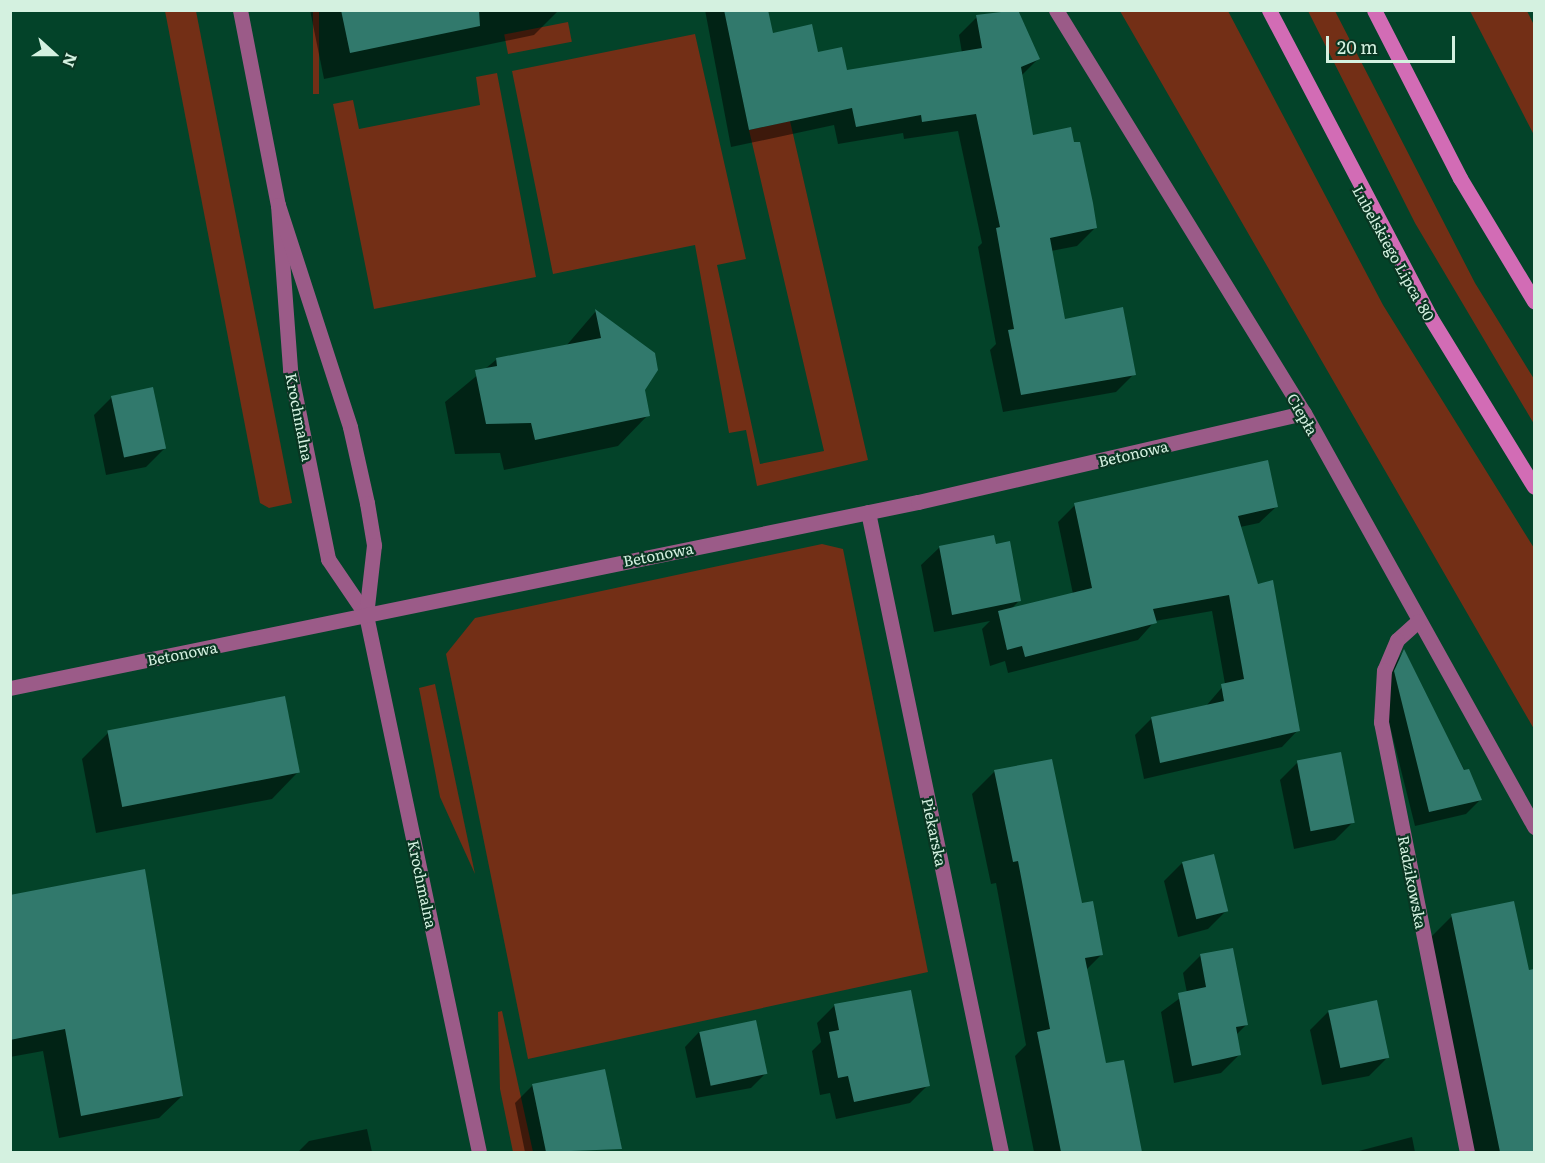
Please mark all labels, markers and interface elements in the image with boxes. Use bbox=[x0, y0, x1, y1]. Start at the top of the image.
north arrow bbox=[24, 24, 84, 84]
scale bar bbox=[1329, 24, 1458, 62]
text: 20 m bbox=[1337, 33, 1378, 60]
text: N bbox=[57, 50, 84, 71]
street label: Lubelskiego Lipca '80 bbox=[1349, 182, 1439, 324]
street label: Krochmalna bbox=[283, 371, 317, 463]
street label: Ciepła bbox=[1284, 390, 1322, 438]
street label: Betonowa bbox=[1096, 436, 1170, 470]
street label: Betonowa bbox=[621, 538, 695, 570]
street label: Betonowa bbox=[145, 637, 219, 669]
street label: Piekarska bbox=[919, 796, 951, 868]
street label: Radzikowska bbox=[1395, 834, 1431, 930]
street label: Krochmalna bbox=[405, 838, 441, 930]

